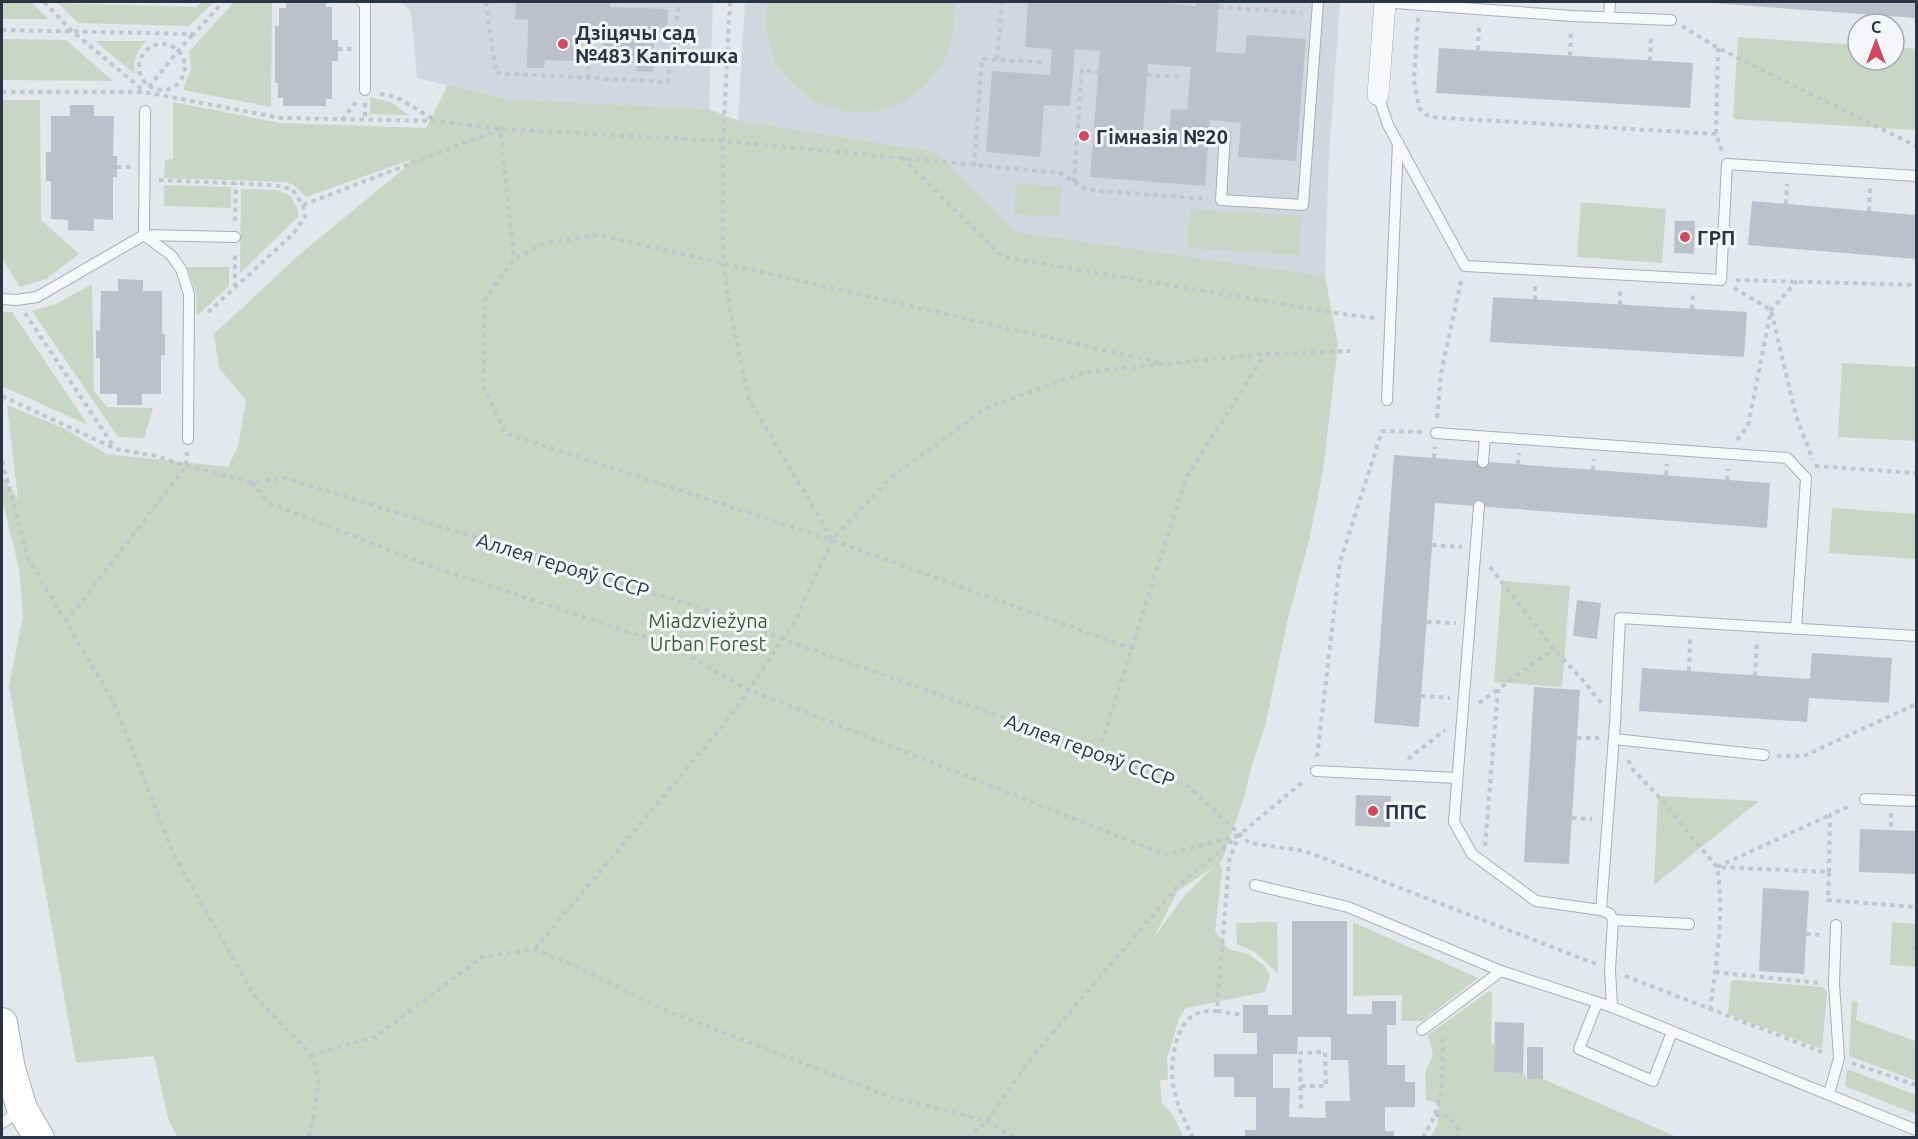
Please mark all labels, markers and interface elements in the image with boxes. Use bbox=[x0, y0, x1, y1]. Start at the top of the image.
north arrow bbox=[1846, 12, 1906, 72]
text: С bbox=[1871, 18, 1881, 36]
place label: Дзіцячы сад №483 Капітошка bbox=[575, 21, 738, 67]
marker: Дзіцячы сад №483 Капітошка bbox=[556, 37, 570, 51]
place label: Гімназія №20 bbox=[1096, 125, 1228, 148]
marker: Гімназія №20 bbox=[1077, 129, 1091, 143]
place label: ГРП bbox=[1697, 226, 1735, 249]
marker: ГРП bbox=[1678, 230, 1692, 244]
street label: Аллея герояў СССР bbox=[474, 528, 652, 602]
park label: Miadzviežyna Urban Forest bbox=[648, 609, 768, 655]
street label: Аллея герояў СССР bbox=[1002, 709, 1178, 791]
place label: ППС bbox=[1385, 800, 1427, 823]
marker: ППС bbox=[1366, 804, 1380, 818]

